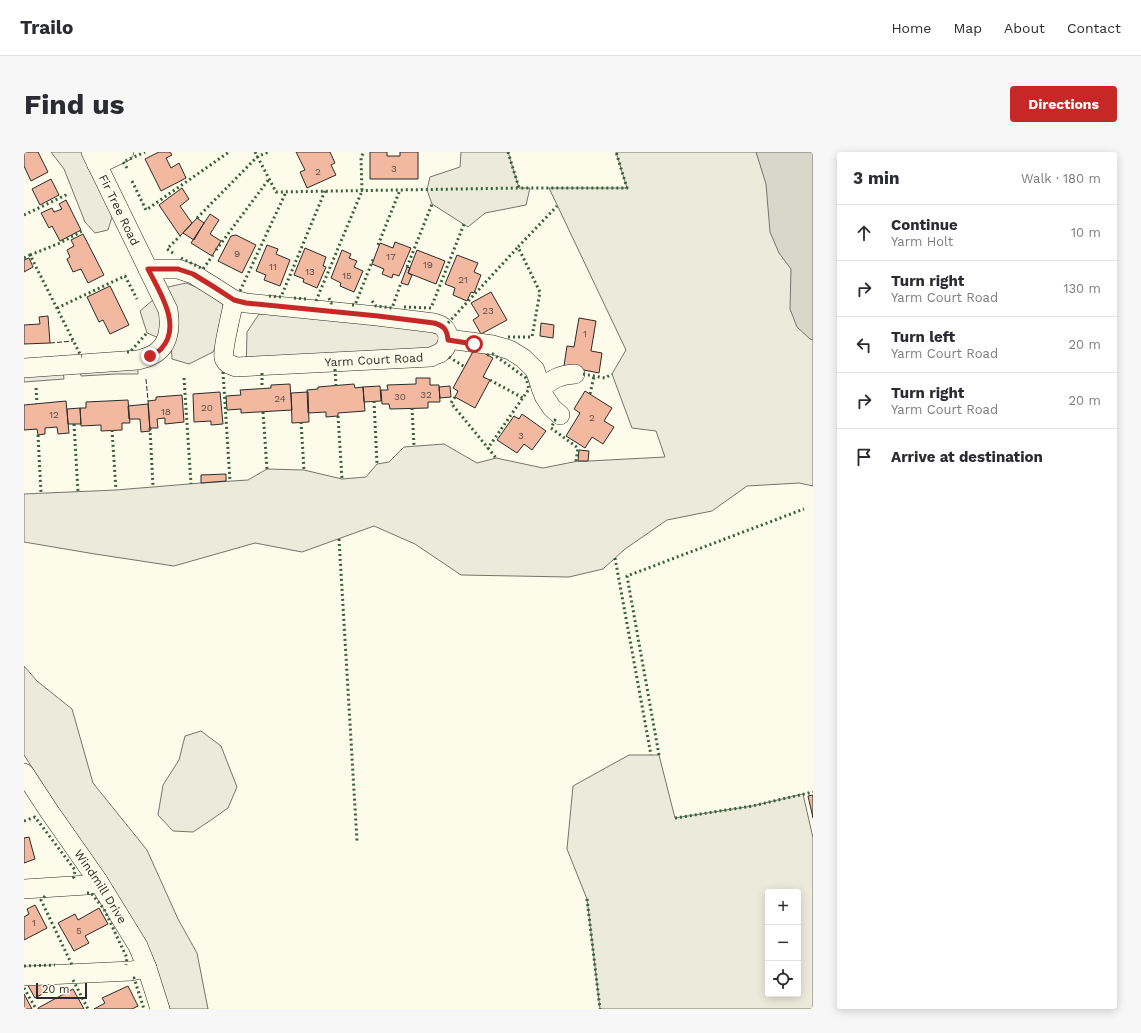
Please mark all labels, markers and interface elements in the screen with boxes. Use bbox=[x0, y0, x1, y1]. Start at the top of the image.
text: Trailo bbox=[20, 16, 73, 39]
text: Home bbox=[891, 20, 931, 36]
text: Map bbox=[953, 20, 982, 36]
text: About bbox=[1004, 20, 1045, 36]
text: Contact bbox=[1067, 20, 1121, 36]
button: Directions bbox=[1010, 86, 1117, 122]
text: Find us bbox=[24, 88, 124, 121]
house number: 3 bbox=[391, 163, 397, 174]
house number: 2 bbox=[315, 166, 321, 177]
text: 3 min bbox=[853, 168, 899, 188]
text: Walk · 180 m bbox=[1021, 171, 1101, 186]
street label: Fir Tree Road bbox=[96, 172, 142, 248]
text: Continue bbox=[891, 216, 958, 234]
icon: ahead bbox=[853, 222, 875, 244]
text: 10 m bbox=[1071, 225, 1101, 240]
text: Yarm Holt bbox=[891, 234, 953, 249]
house number: 9 bbox=[234, 248, 240, 259]
house number: 17 bbox=[386, 251, 396, 262]
house number: 19 bbox=[423, 259, 433, 270]
house number: 11 bbox=[269, 261, 277, 272]
house number: 13 bbox=[305, 266, 315, 277]
house number: 15 bbox=[342, 270, 352, 281]
text: Turn right bbox=[891, 272, 964, 290]
house number: 21 bbox=[458, 274, 468, 285]
icon: right bbox=[853, 278, 875, 300]
text: 130 m bbox=[1063, 281, 1101, 296]
text: Yarm Court Road bbox=[891, 290, 998, 305]
house number: 23 bbox=[482, 305, 494, 316]
house number: 1 bbox=[583, 328, 587, 339]
text: Turn left bbox=[891, 328, 955, 346]
icon: left bbox=[853, 334, 875, 356]
route start bbox=[465, 335, 483, 353]
text: 20 m bbox=[1069, 337, 1101, 352]
text: Yarm Court Road bbox=[891, 346, 998, 361]
route end bbox=[141, 347, 159, 365]
street label: Yarm Court Road bbox=[324, 350, 424, 370]
text: Turn right bbox=[891, 384, 964, 402]
house number: 32 bbox=[420, 389, 432, 400]
icon: right bbox=[853, 390, 875, 412]
house number: 30 bbox=[394, 391, 406, 402]
house number: 24 bbox=[274, 393, 286, 404]
text: 20 m bbox=[1069, 393, 1101, 408]
house number: 20 bbox=[201, 402, 213, 413]
text: Yarm Court Road bbox=[891, 402, 998, 417]
house number: 18 bbox=[161, 406, 171, 417]
house number: 12 bbox=[49, 409, 59, 420]
house number: 2 bbox=[589, 412, 595, 423]
house number: 3 bbox=[518, 430, 524, 441]
icon: arrive bbox=[853, 446, 875, 468]
text: Arrive at destination bbox=[891, 448, 1043, 466]
street label: Windmill Drive bbox=[71, 847, 130, 926]
map controls bbox=[765, 889, 801, 997]
button: + bbox=[765, 889, 801, 925]
house number: 1 bbox=[32, 917, 36, 928]
house number: 5 bbox=[76, 925, 82, 936]
button: − bbox=[765, 925, 801, 961]
button: locate bbox=[765, 961, 801, 997]
scale bar bbox=[36, 981, 87, 1000]
text: 20 m bbox=[42, 983, 70, 996]

